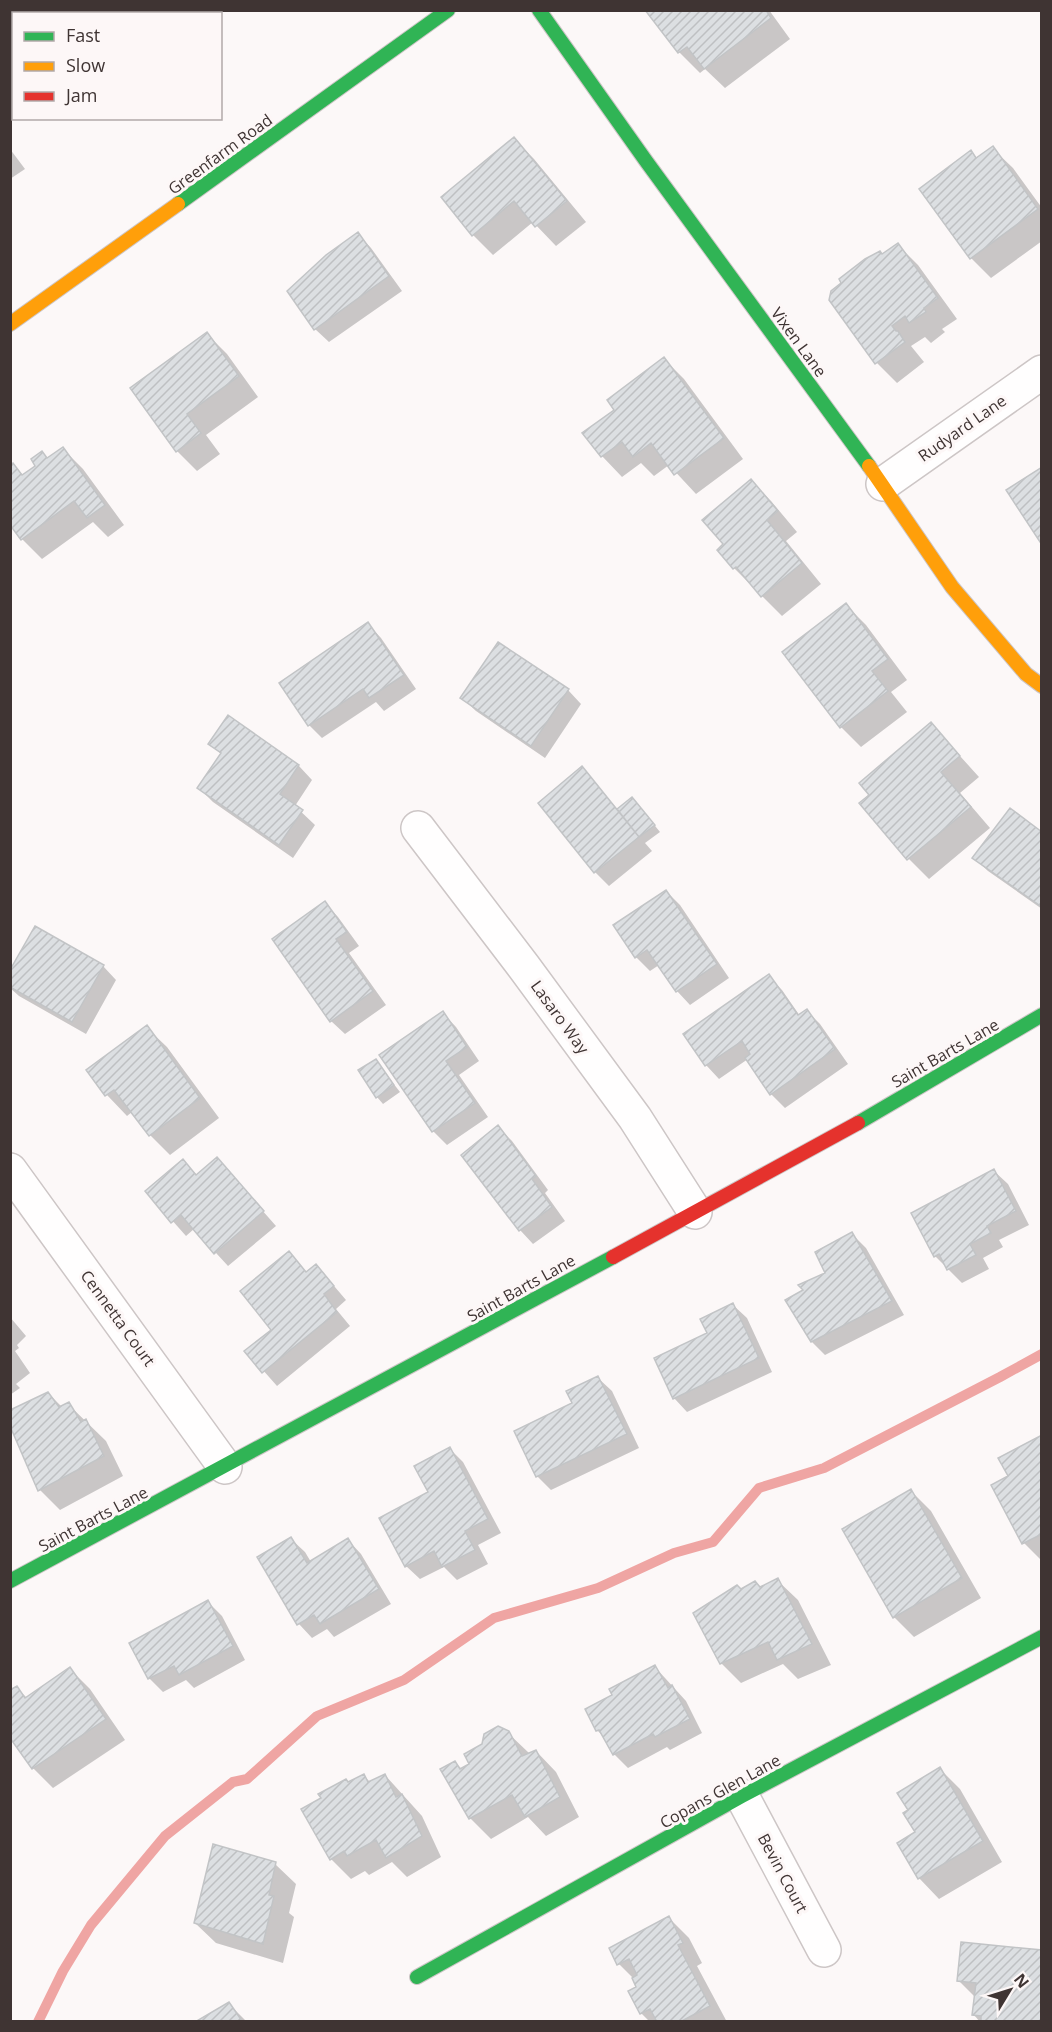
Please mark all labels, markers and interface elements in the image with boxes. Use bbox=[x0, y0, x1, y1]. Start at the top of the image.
legend bbox=[12, 12, 222, 120]
text: Fast bbox=[66, 23, 100, 47]
text: Slow bbox=[66, 53, 105, 77]
text: Jam bbox=[64, 83, 98, 107]
street label: Greenfarm Road bbox=[163, 109, 277, 199]
street label: Vixen Lane bbox=[766, 303, 832, 381]
street label: Rudyard Lane bbox=[914, 389, 1010, 467]
street label: Lasaro Way bbox=[526, 976, 595, 1059]
street label: Saint Barts Lane bbox=[887, 1013, 1003, 1093]
street label: Saint Barts Lane bbox=[463, 1249, 579, 1327]
street label: Cennetta Court bbox=[76, 1265, 161, 1371]
street label: Saint Barts Lane bbox=[35, 1481, 151, 1557]
street label: Copans Glen Lane bbox=[656, 1749, 784, 1833]
street label: Bevin Court bbox=[753, 1829, 813, 1917]
north arrow bbox=[980, 1960, 1040, 2020]
text: N bbox=[1009, 1969, 1034, 1993]

